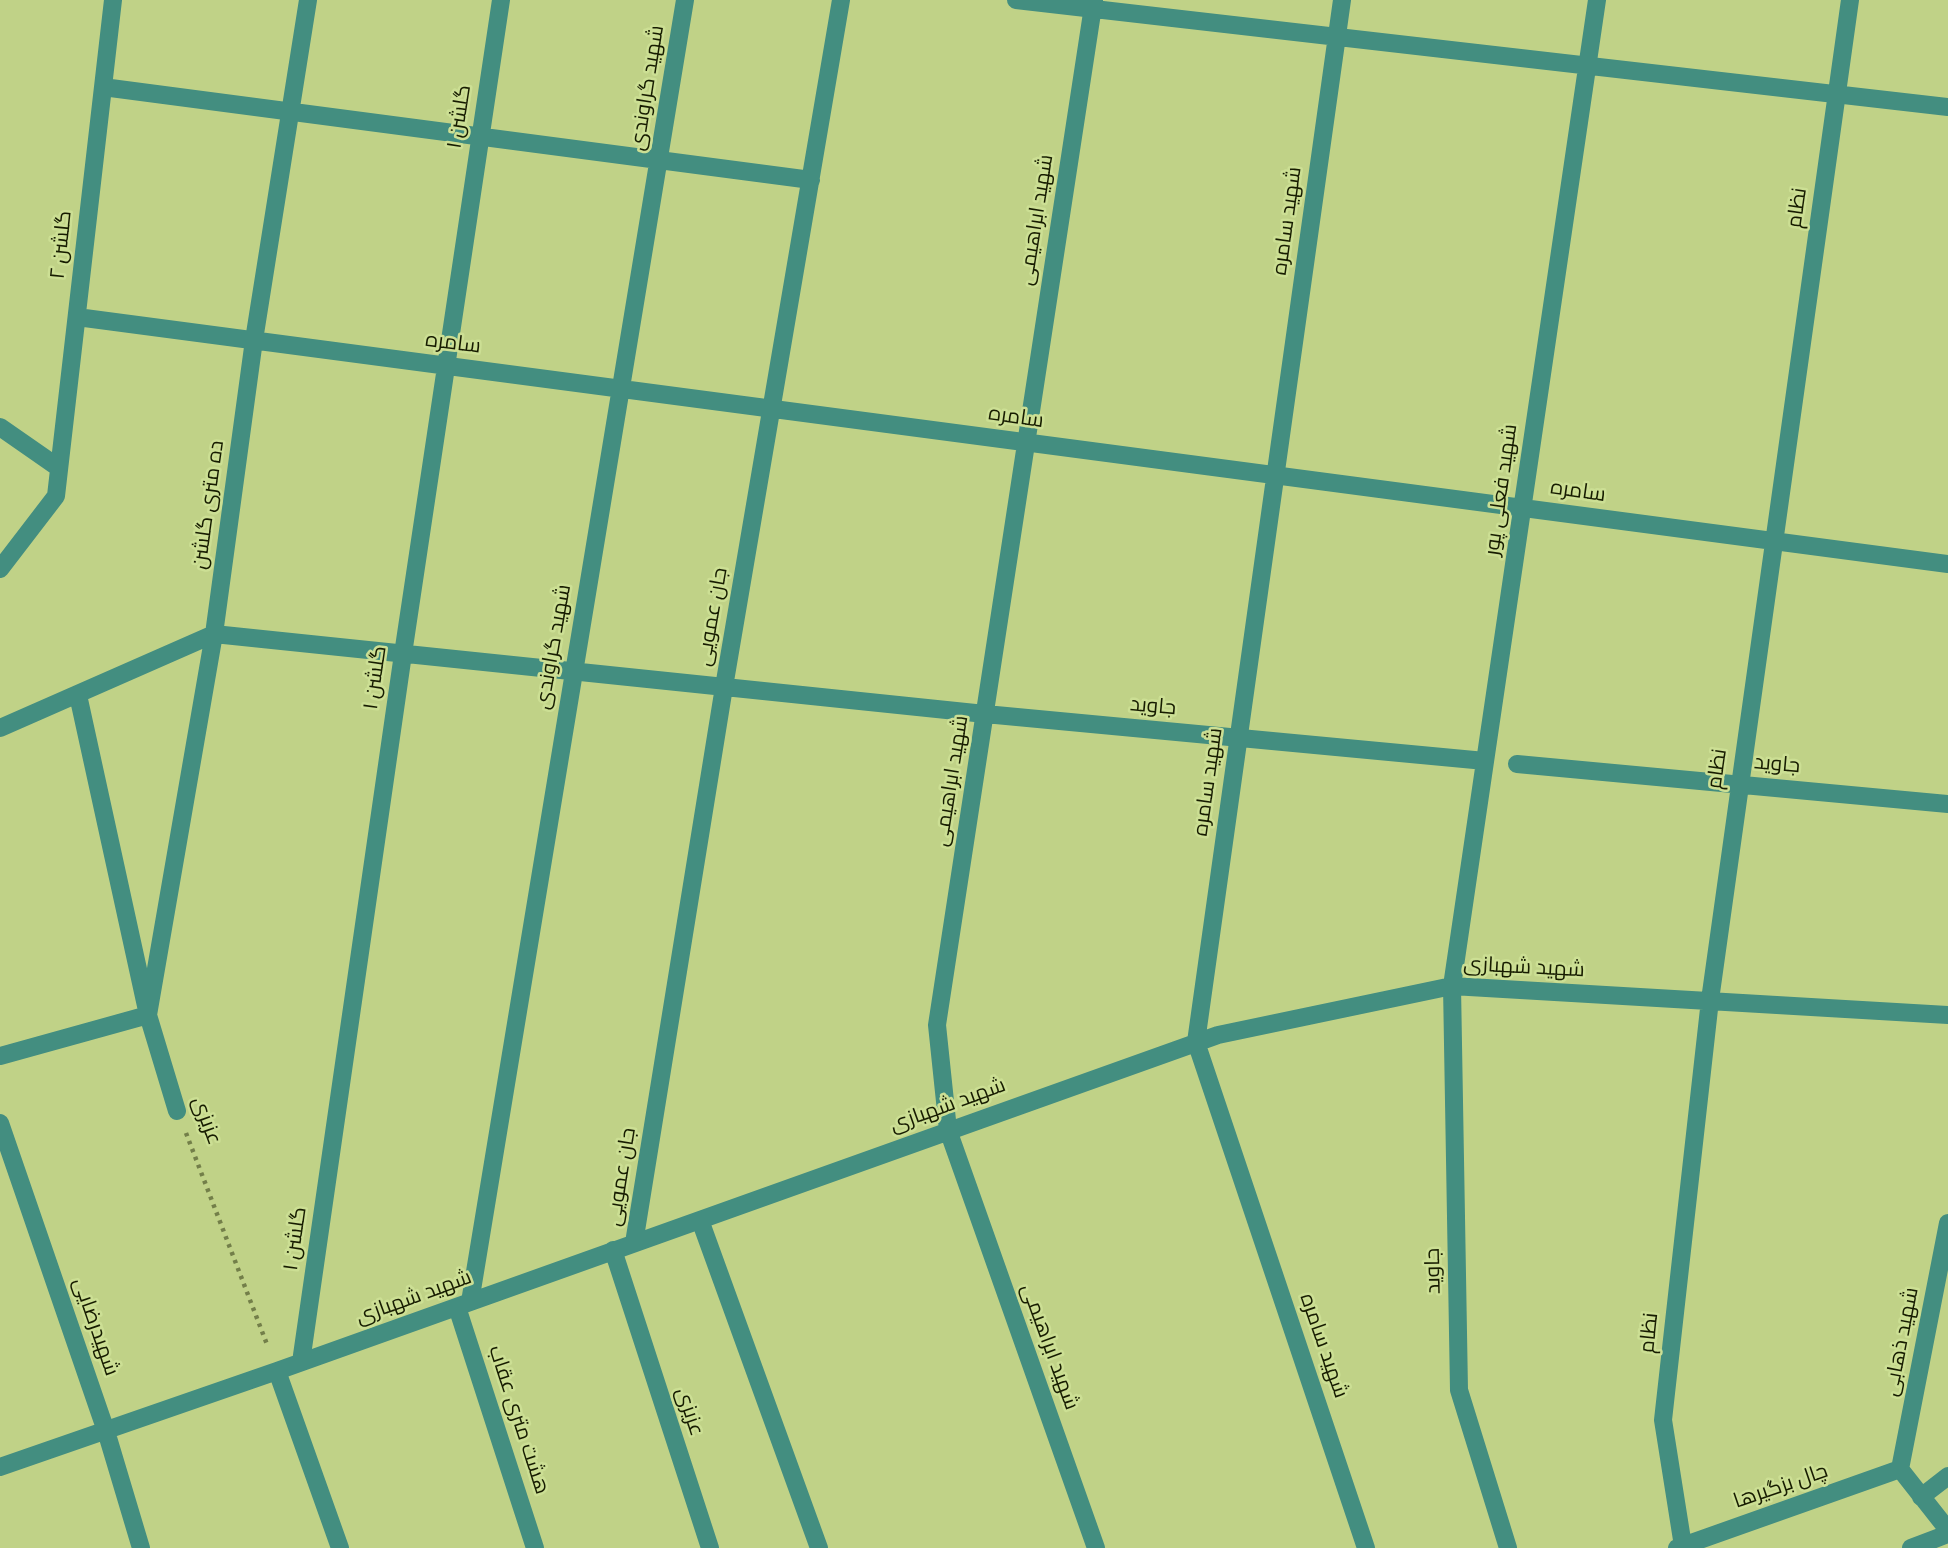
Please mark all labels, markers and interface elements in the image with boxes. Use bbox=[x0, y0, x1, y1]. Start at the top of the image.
street label: شهید گراوندی bbox=[626, 23, 670, 153]
street label: گلشن ۱ bbox=[443, 83, 477, 151]
street label: شهید ابراهیمی bbox=[1014, 153, 1060, 287]
street label: شهید سامره bbox=[1268, 165, 1308, 277]
street label: نظام bbox=[1783, 186, 1813, 230]
street label: گلشن ۲ bbox=[46, 209, 78, 281]
street label: سامره bbox=[424, 328, 482, 360]
street label: سامره bbox=[987, 402, 1045, 434]
street label: شهید فعلی پور bbox=[1480, 423, 1524, 557]
street label: ده متری گلشن bbox=[187, 439, 231, 571]
street label: سامره bbox=[1549, 476, 1607, 508]
street label: جان عمویی bbox=[692, 566, 734, 668]
street label: شهید گراوندی bbox=[531, 582, 577, 712]
street label: گلشن ۱ bbox=[359, 644, 393, 712]
street label: جاوید bbox=[1129, 692, 1177, 722]
street label: شهید ابراهیمی bbox=[929, 714, 975, 848]
street label: شهید سامره bbox=[1189, 726, 1229, 838]
street label: نظام bbox=[1703, 747, 1733, 791]
street label: جاوید bbox=[1753, 750, 1801, 780]
street label: شهید شهبازی bbox=[1463, 952, 1585, 984]
street label: شهید شهبازی bbox=[887, 1073, 1009, 1139]
street label: عزیزی bbox=[186, 1093, 226, 1149]
street label: جان عمویی bbox=[602, 1126, 642, 1228]
street label: گلشن ۱ bbox=[279, 1205, 313, 1273]
street label: جاوید bbox=[1421, 1248, 1447, 1294]
street label: شهید شهبازی bbox=[353, 1265, 475, 1331]
street label: شهیدرضایی bbox=[67, 1275, 123, 1379]
street label: شهید ابراهیمی bbox=[1015, 1281, 1083, 1413]
street label: شهید ذهابی bbox=[1879, 1285, 1925, 1399]
street label: شهید سامره bbox=[1293, 1290, 1353, 1402]
street label: نظام bbox=[1635, 1311, 1665, 1355]
street label: هشت متری عقاب bbox=[482, 1342, 554, 1498]
street label: عزیزی bbox=[669, 1385, 709, 1439]
street label: چال بزگیرها bbox=[1731, 1459, 1831, 1515]

